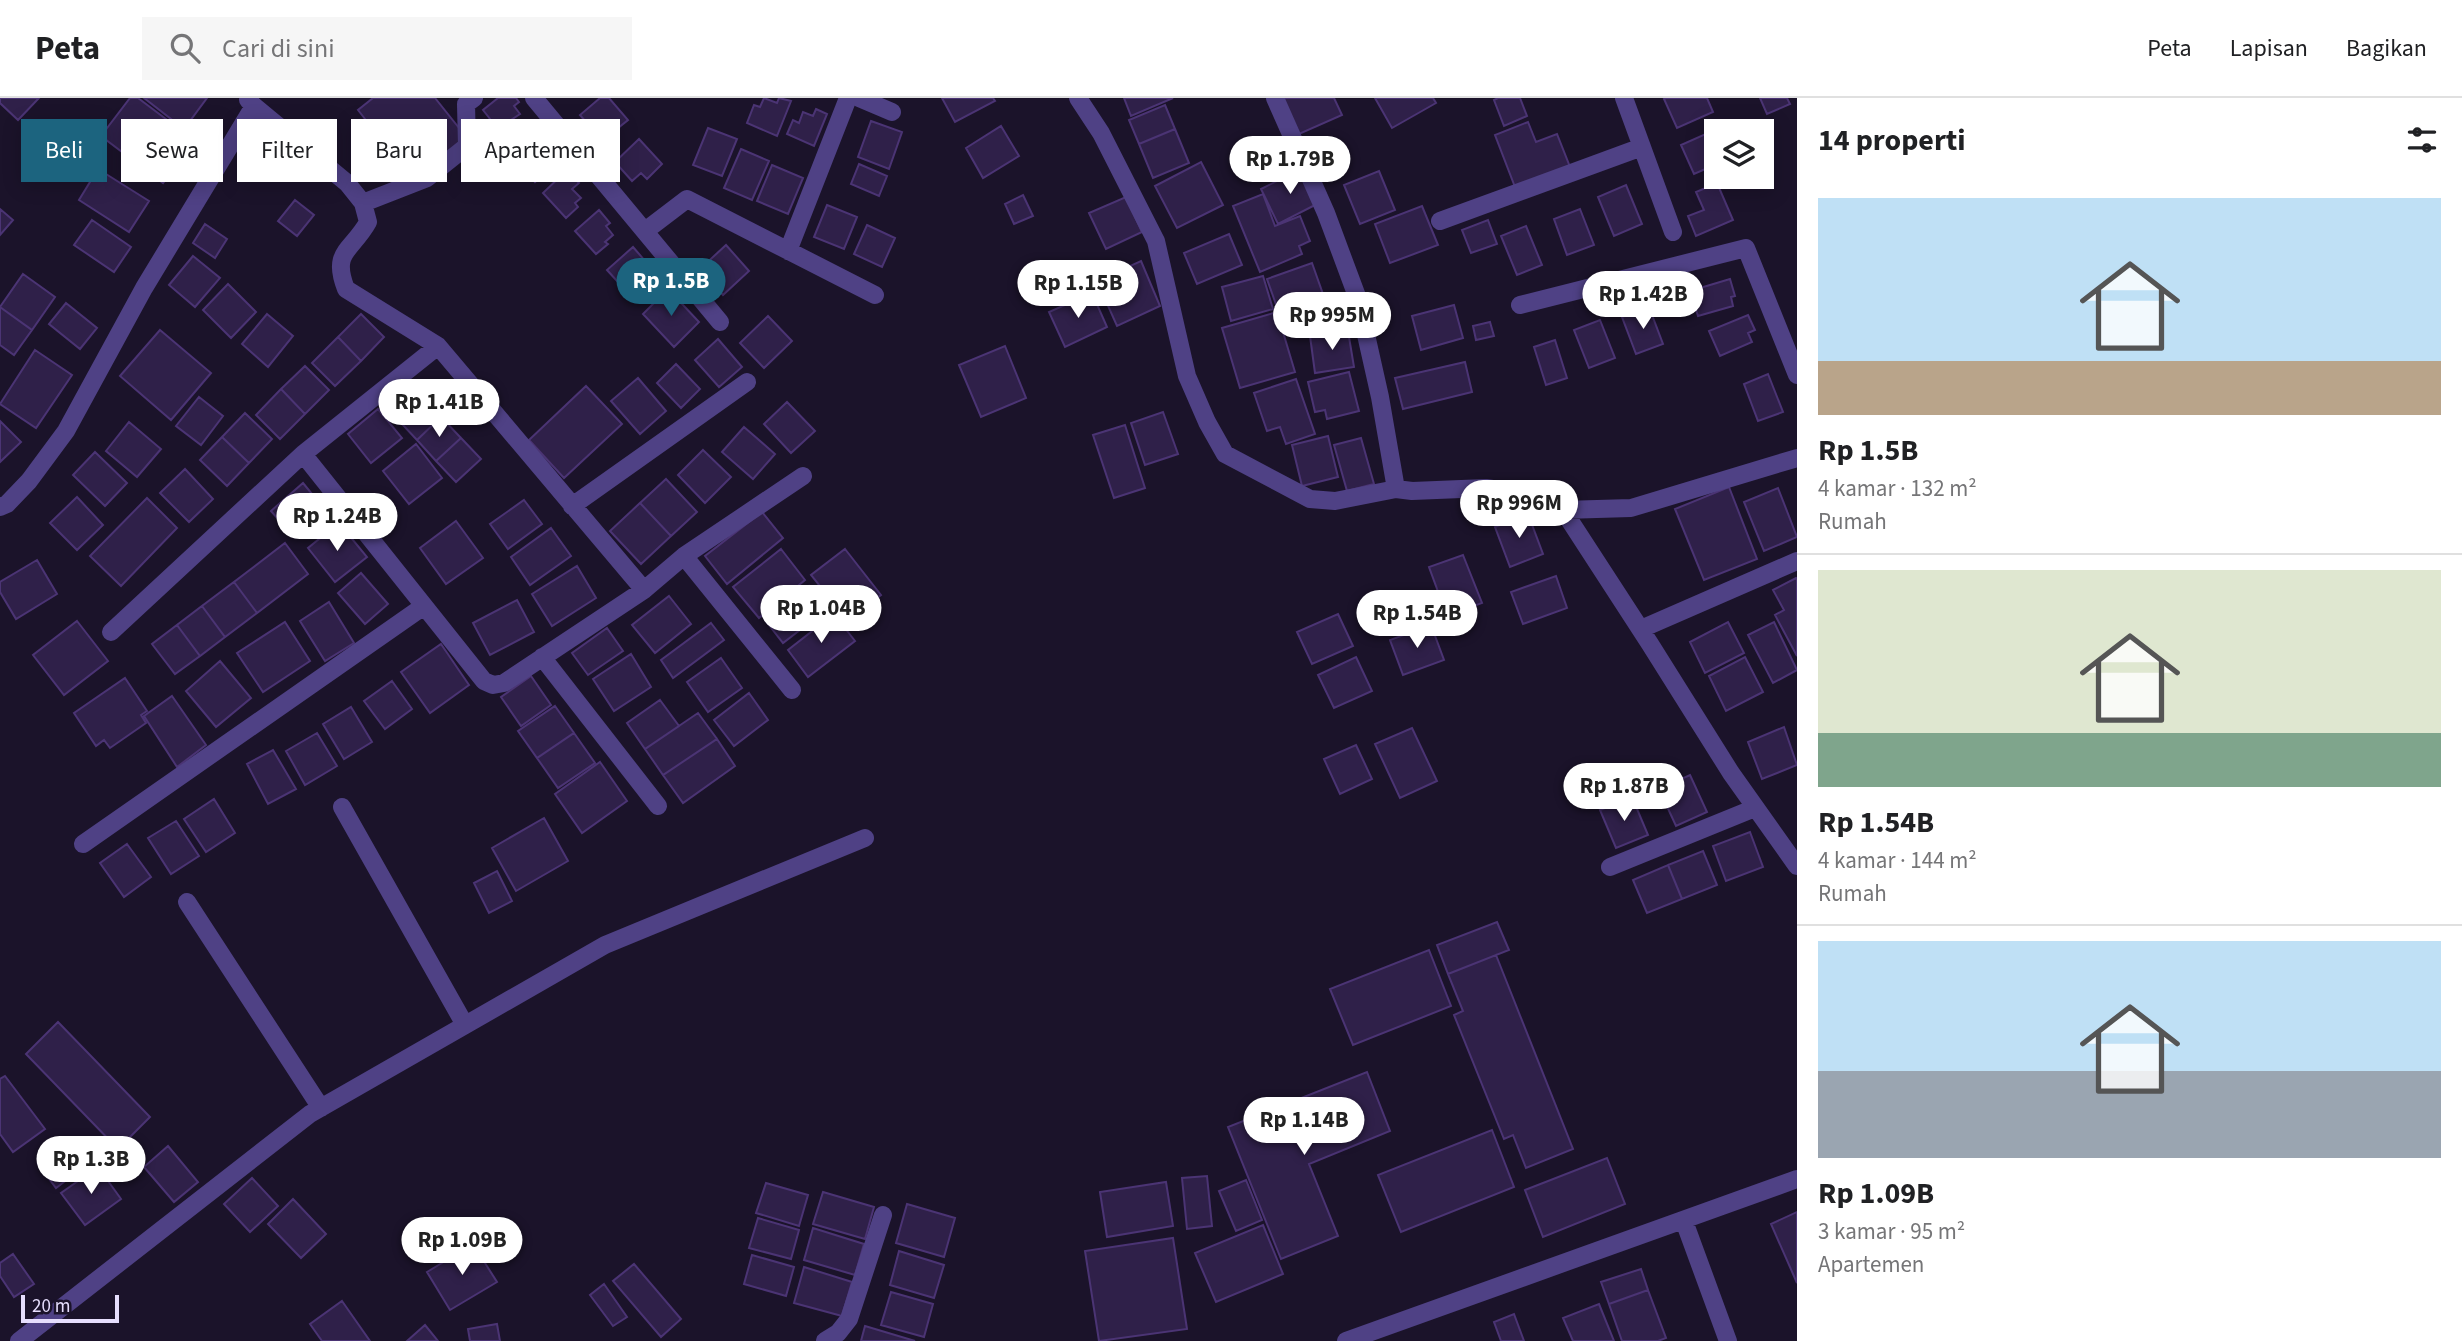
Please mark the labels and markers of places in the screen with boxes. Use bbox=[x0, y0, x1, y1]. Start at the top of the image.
pin: Rp 1.79B bbox=[1218, 136, 1362, 196]
pin: Rp 1.5B bbox=[606, 258, 736, 318]
pin: Rp 1.15B bbox=[1006, 260, 1150, 320]
pin: Rp 1.42B bbox=[1571, 272, 1715, 331]
pin: Rp 995M bbox=[1267, 292, 1397, 352]
pin: Rp 1.41B bbox=[367, 380, 511, 439]
pin: Rp 996M bbox=[1454, 480, 1584, 540]
pin: Rp 1.24B bbox=[265, 494, 409, 553]
pin: Rp 1.04B bbox=[749, 586, 893, 645]
pin: Rp 1.54B bbox=[1345, 590, 1489, 650]
pin: Rp 1.87B bbox=[1552, 764, 1696, 823]
pin: Rp 1.14B bbox=[1232, 1098, 1376, 1157]
pin: Rp 1.3B bbox=[26, 1136, 156, 1196]
pin: Rp 1.09B bbox=[390, 1218, 534, 1277]

